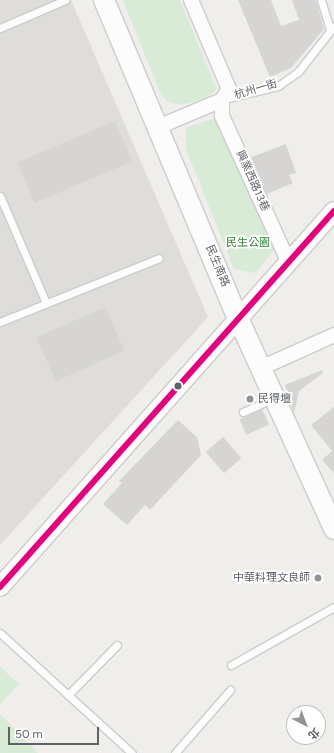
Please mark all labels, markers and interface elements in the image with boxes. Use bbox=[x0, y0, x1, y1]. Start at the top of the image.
street label: 杭州一街 bbox=[233, 78, 279, 102]
street label: 興業西路13巷 bbox=[233, 148, 271, 214]
park label: 民生公園 bbox=[226, 236, 270, 250]
street label: 民生南路 bbox=[202, 243, 232, 289]
unlabelled marker bbox=[173, 381, 183, 391]
place label: 民得壇 bbox=[258, 392, 291, 406]
marker: 民得壇 bbox=[245, 394, 255, 404]
place label: 中華料理文良師 bbox=[233, 571, 310, 585]
marker: 中華料理文良師 bbox=[313, 573, 323, 583]
north arrow bbox=[286, 705, 326, 745]
scale bar bbox=[10, 719, 101, 745]
text: 北 bbox=[305, 725, 322, 742]
text: 50 m bbox=[15, 727, 43, 741]

